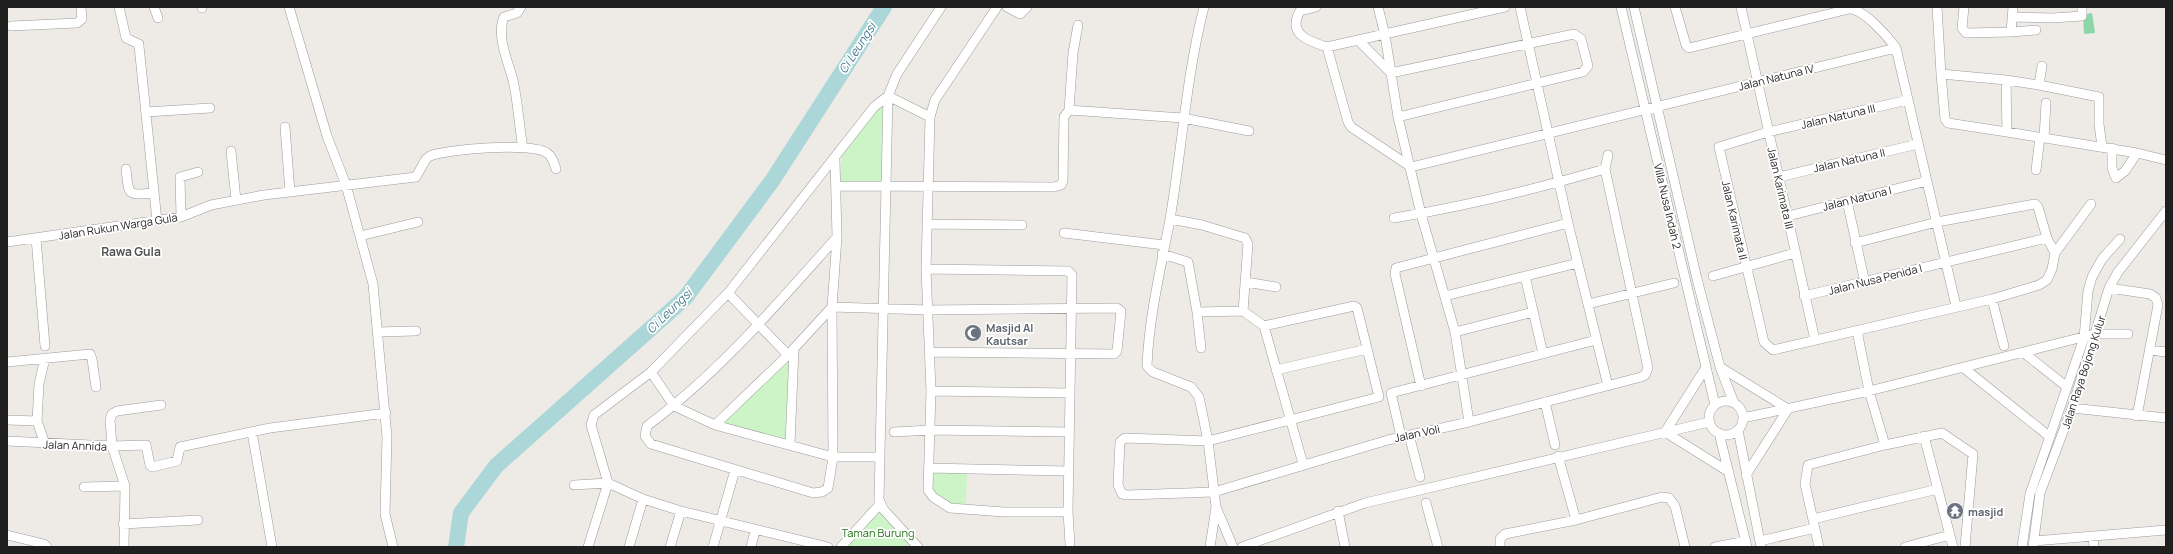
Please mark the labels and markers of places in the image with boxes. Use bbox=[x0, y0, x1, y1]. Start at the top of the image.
place label: Masjid Al Kautsar bbox=[986, 320, 1033, 348]
mosque icon: Masjid Al Kautsar bbox=[963, 323, 983, 343]
temple icon: masjid bbox=[1945, 501, 1965, 521]
place label: masjid bbox=[1968, 504, 2003, 519]

